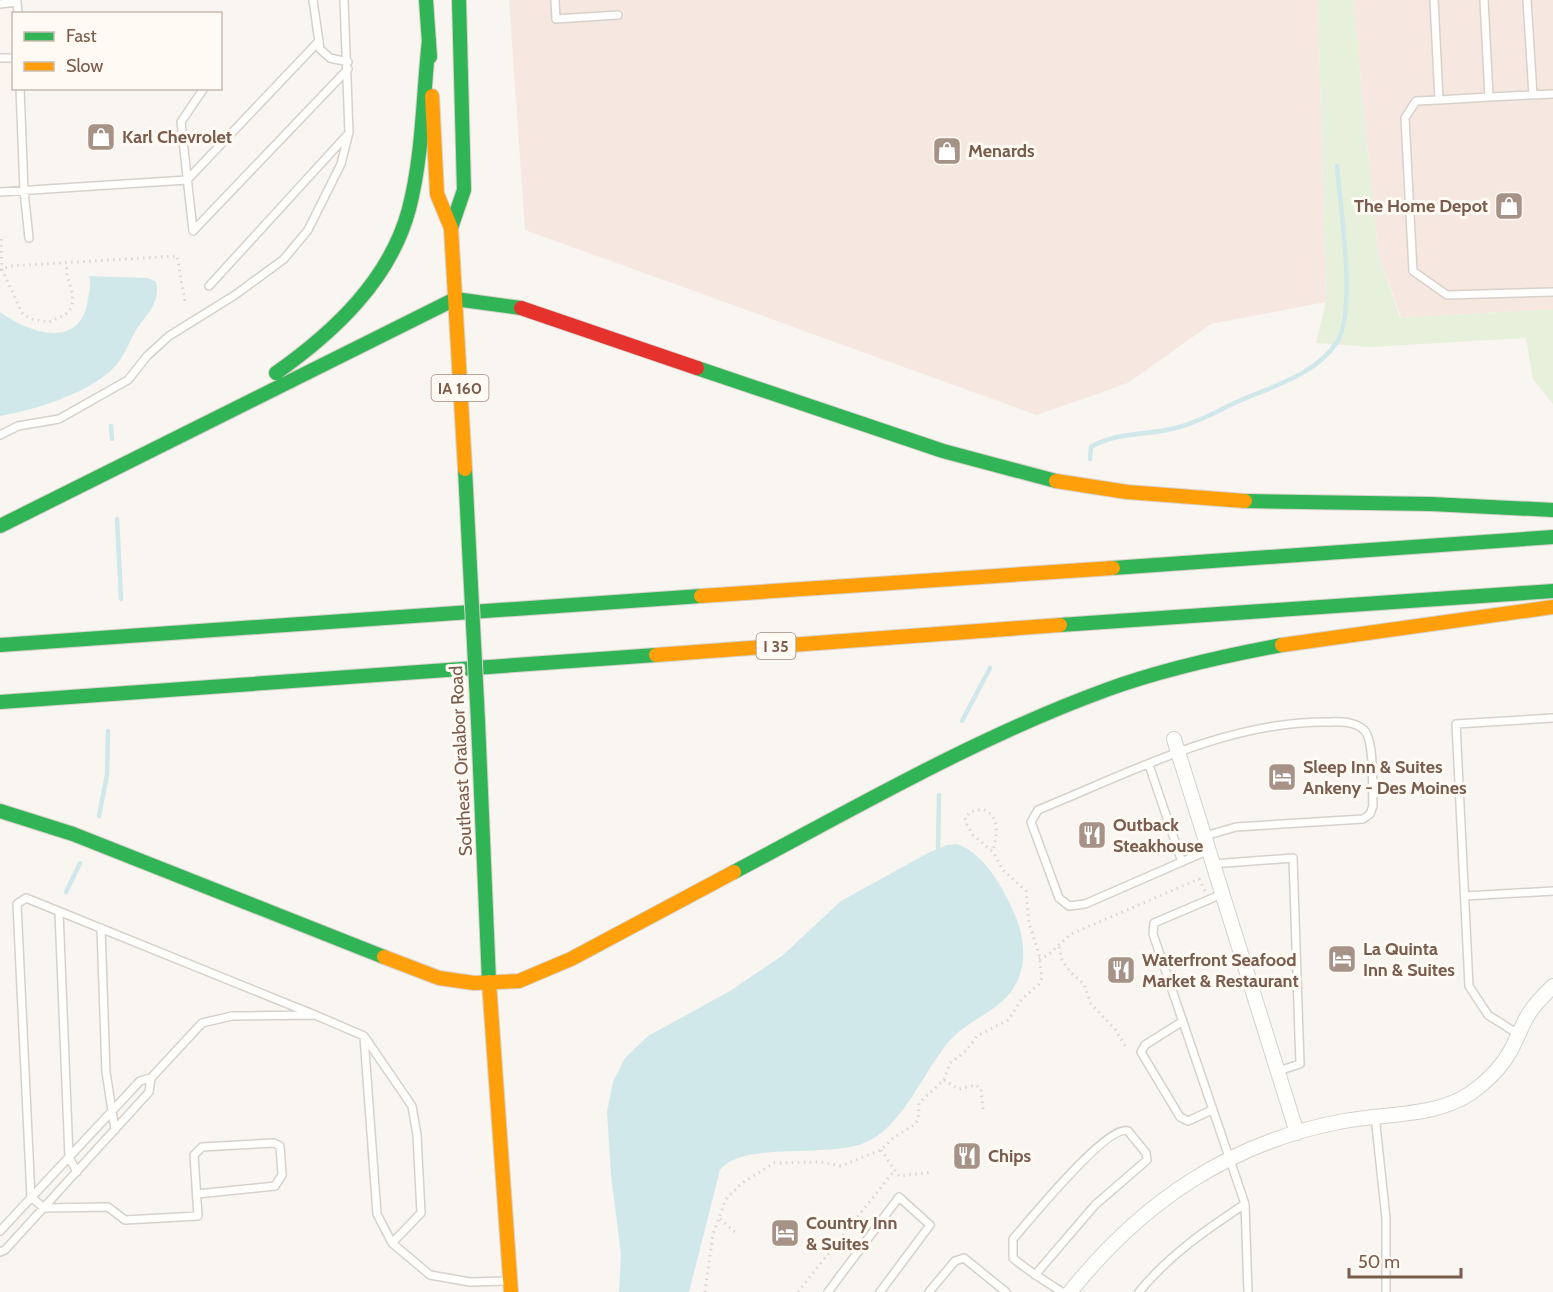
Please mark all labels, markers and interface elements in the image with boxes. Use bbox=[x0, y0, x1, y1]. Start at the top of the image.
legend bbox=[12, 12, 222, 90]
text: Fast bbox=[66, 25, 97, 47]
text: Slow bbox=[66, 55, 103, 77]
shop icon: Karl Chevrolet bbox=[85, 121, 117, 153]
place label: Karl Chevrolet bbox=[122, 126, 232, 148]
shop icon: Menards bbox=[931, 135, 963, 167]
place label: Menards bbox=[968, 140, 1035, 162]
shop icon: The Home Depot bbox=[1493, 190, 1525, 222]
place label: The Home Depot bbox=[1354, 195, 1488, 217]
road number: IA 160 bbox=[432, 375, 488, 401]
road number: I 35 bbox=[756, 633, 796, 659]
street label: Southeast Oralabor Road bbox=[445, 665, 477, 857]
place label: Sleep Inn & Suites Ankeny - Des Moines bbox=[1303, 756, 1467, 799]
hotel icon: Sleep Inn & Suites Ankeny - Des Moines bbox=[1266, 761, 1298, 793]
place label: Outback Steakhouse bbox=[1113, 814, 1203, 857]
restaurant icon: Outback Steakhouse bbox=[1076, 819, 1108, 851]
place label: La Quinta Inn & Suites bbox=[1363, 938, 1455, 981]
hotel icon: La Quinta Inn & Suites bbox=[1326, 943, 1358, 975]
place label: Waterfront Seafood Market & Restaurant bbox=[1142, 949, 1299, 992]
restaurant icon: Waterfront Seafood Market & Restaurant bbox=[1105, 954, 1137, 986]
restaurant icon: Chips bbox=[951, 1140, 983, 1172]
place label: Chips bbox=[988, 1145, 1031, 1167]
place label: Country Inn & Suites bbox=[806, 1212, 897, 1255]
hotel icon: Country Inn & Suites bbox=[769, 1217, 801, 1249]
scale bar bbox=[1349, 1241, 1462, 1279]
text: 50 m bbox=[1358, 1251, 1400, 1273]

